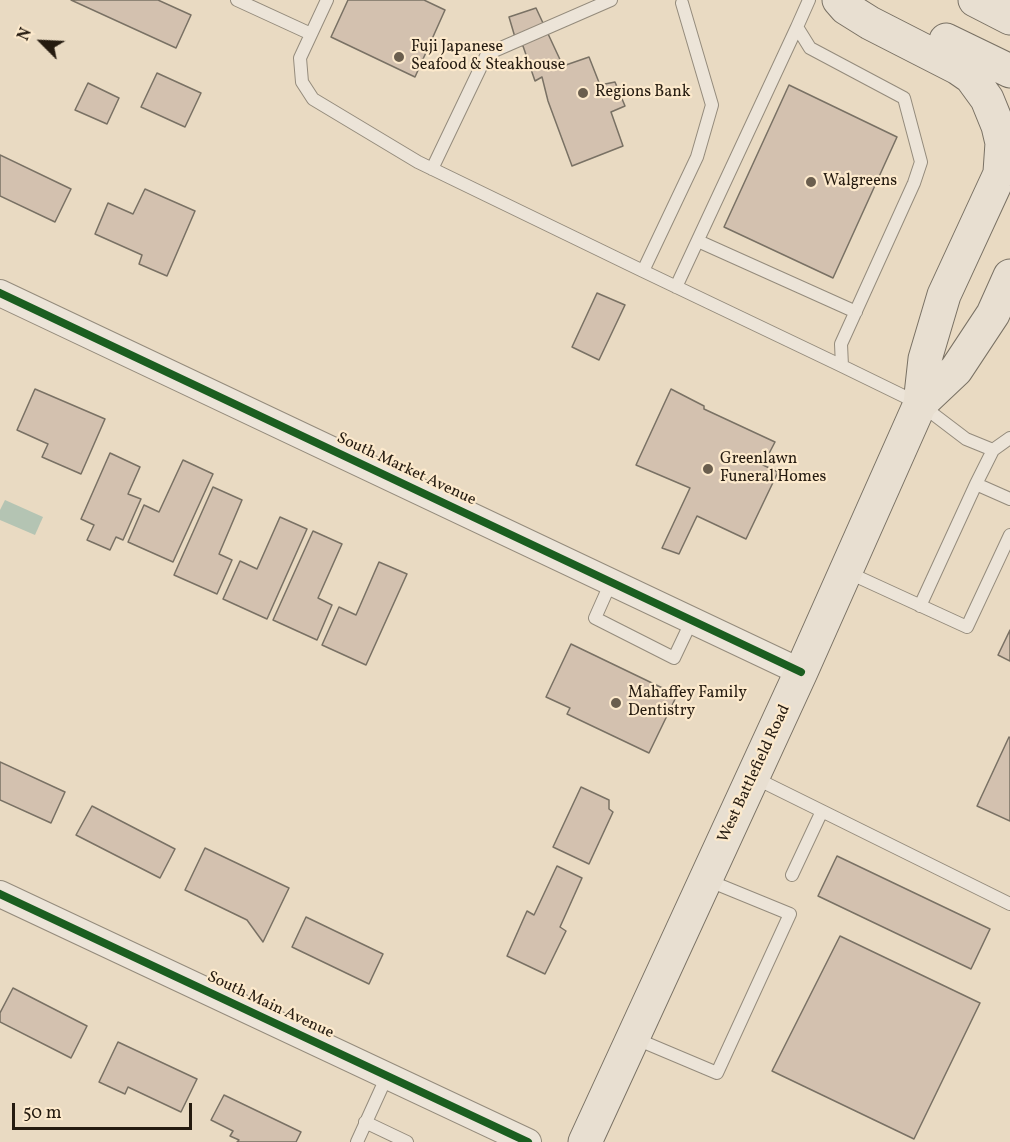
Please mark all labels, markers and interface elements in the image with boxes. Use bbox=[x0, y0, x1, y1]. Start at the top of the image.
north arrow bbox=[12, 12, 72, 72]
text: N bbox=[13, 25, 38, 44]
place label: Fuji Japanese Seafood & Steakhouse bbox=[411, 38, 565, 76]
marker: Fuji Japanese Seafood & Steakhouse bbox=[392, 50, 406, 64]
place label: Regions Bank bbox=[595, 83, 691, 103]
marker: Regions Bank bbox=[576, 86, 590, 100]
place label: Walgreens bbox=[823, 172, 897, 192]
marker: Walgreens bbox=[804, 175, 818, 189]
street label: South Market Avenue bbox=[333, 429, 479, 511]
place label: Greenlawn Funeral Homes bbox=[720, 450, 826, 488]
marker: Greenlawn Funeral Homes bbox=[701, 462, 715, 476]
place label: Mahaffey Family Dentistry bbox=[628, 684, 747, 722]
marker: Mahaffey Family Dentistry bbox=[609, 696, 623, 710]
street label: West Battlefield Road bbox=[715, 702, 795, 846]
street label: South Main Avenue bbox=[204, 968, 336, 1044]
scale bar bbox=[15, 1091, 195, 1129]
text: 50 m bbox=[23, 1101, 62, 1126]

